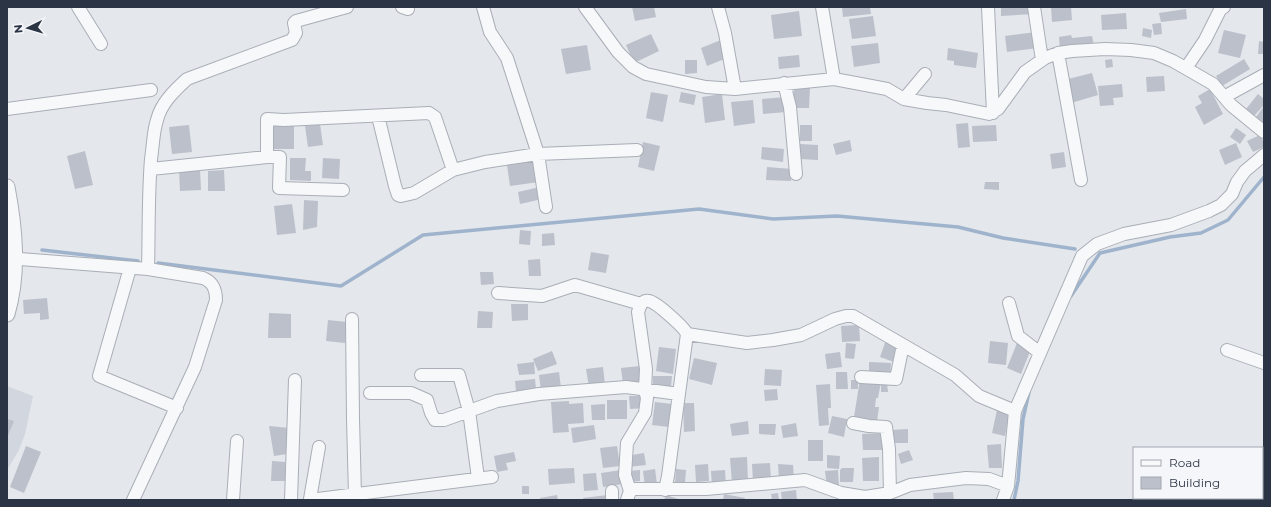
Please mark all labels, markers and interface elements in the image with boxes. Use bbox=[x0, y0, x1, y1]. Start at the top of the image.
north arrow bbox=[8, 8, 48, 48]
text: N bbox=[11, 24, 25, 34]
legend bbox=[1133, 447, 1263, 499]
text: Road bbox=[1169, 455, 1200, 470]
text: Building bbox=[1169, 475, 1220, 490]

